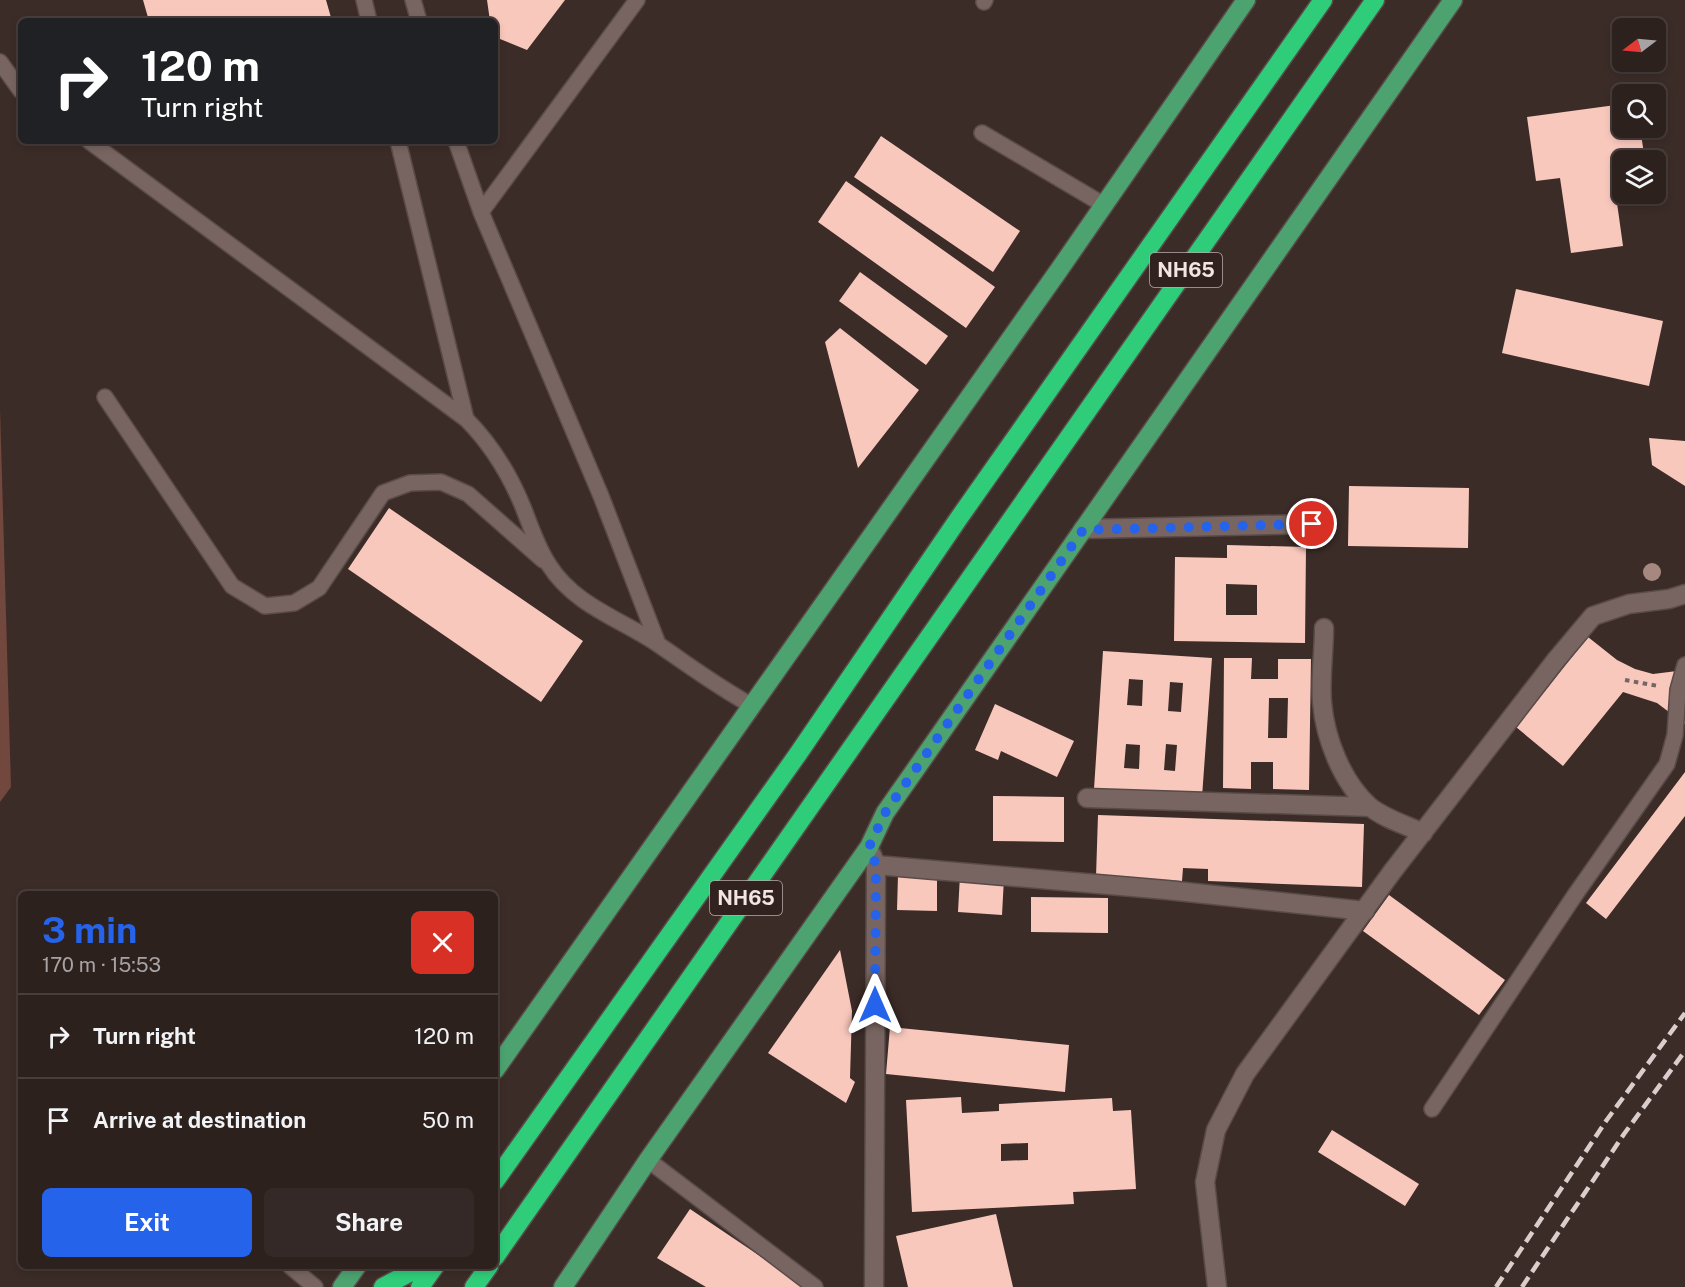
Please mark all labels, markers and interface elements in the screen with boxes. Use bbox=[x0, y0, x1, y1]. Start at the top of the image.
north arrow bbox=[1612, 18, 1666, 72]
map controls bbox=[1612, 18, 1666, 204]
text: 120 m bbox=[141, 41, 260, 90]
icon: right bbox=[42, 42, 120, 120]
button: search bbox=[1612, 84, 1666, 138]
text: Turn right bbox=[141, 91, 264, 123]
button: layers bbox=[1612, 150, 1666, 204]
road number: NH65 bbox=[1150, 253, 1222, 287]
pin bbox=[1286, 498, 1337, 549]
icon: arrive bbox=[1295, 507, 1328, 540]
road number: NH65 bbox=[710, 881, 782, 915]
text: 3 min bbox=[42, 909, 137, 951]
button: close bbox=[411, 911, 474, 974]
text: 170 m · 15:53 bbox=[42, 953, 161, 977]
position arrow bbox=[843, 973, 907, 1037]
icon: right bbox=[42, 1020, 75, 1053]
text: Turn right bbox=[93, 1023, 196, 1049]
text: 120 m bbox=[414, 1023, 474, 1049]
icon: arrive bbox=[42, 1104, 75, 1137]
text: Arrive at destination bbox=[93, 1107, 306, 1133]
text: 50 m bbox=[422, 1107, 474, 1133]
button: Exit bbox=[42, 1188, 252, 1257]
button: Share bbox=[264, 1188, 474, 1257]

